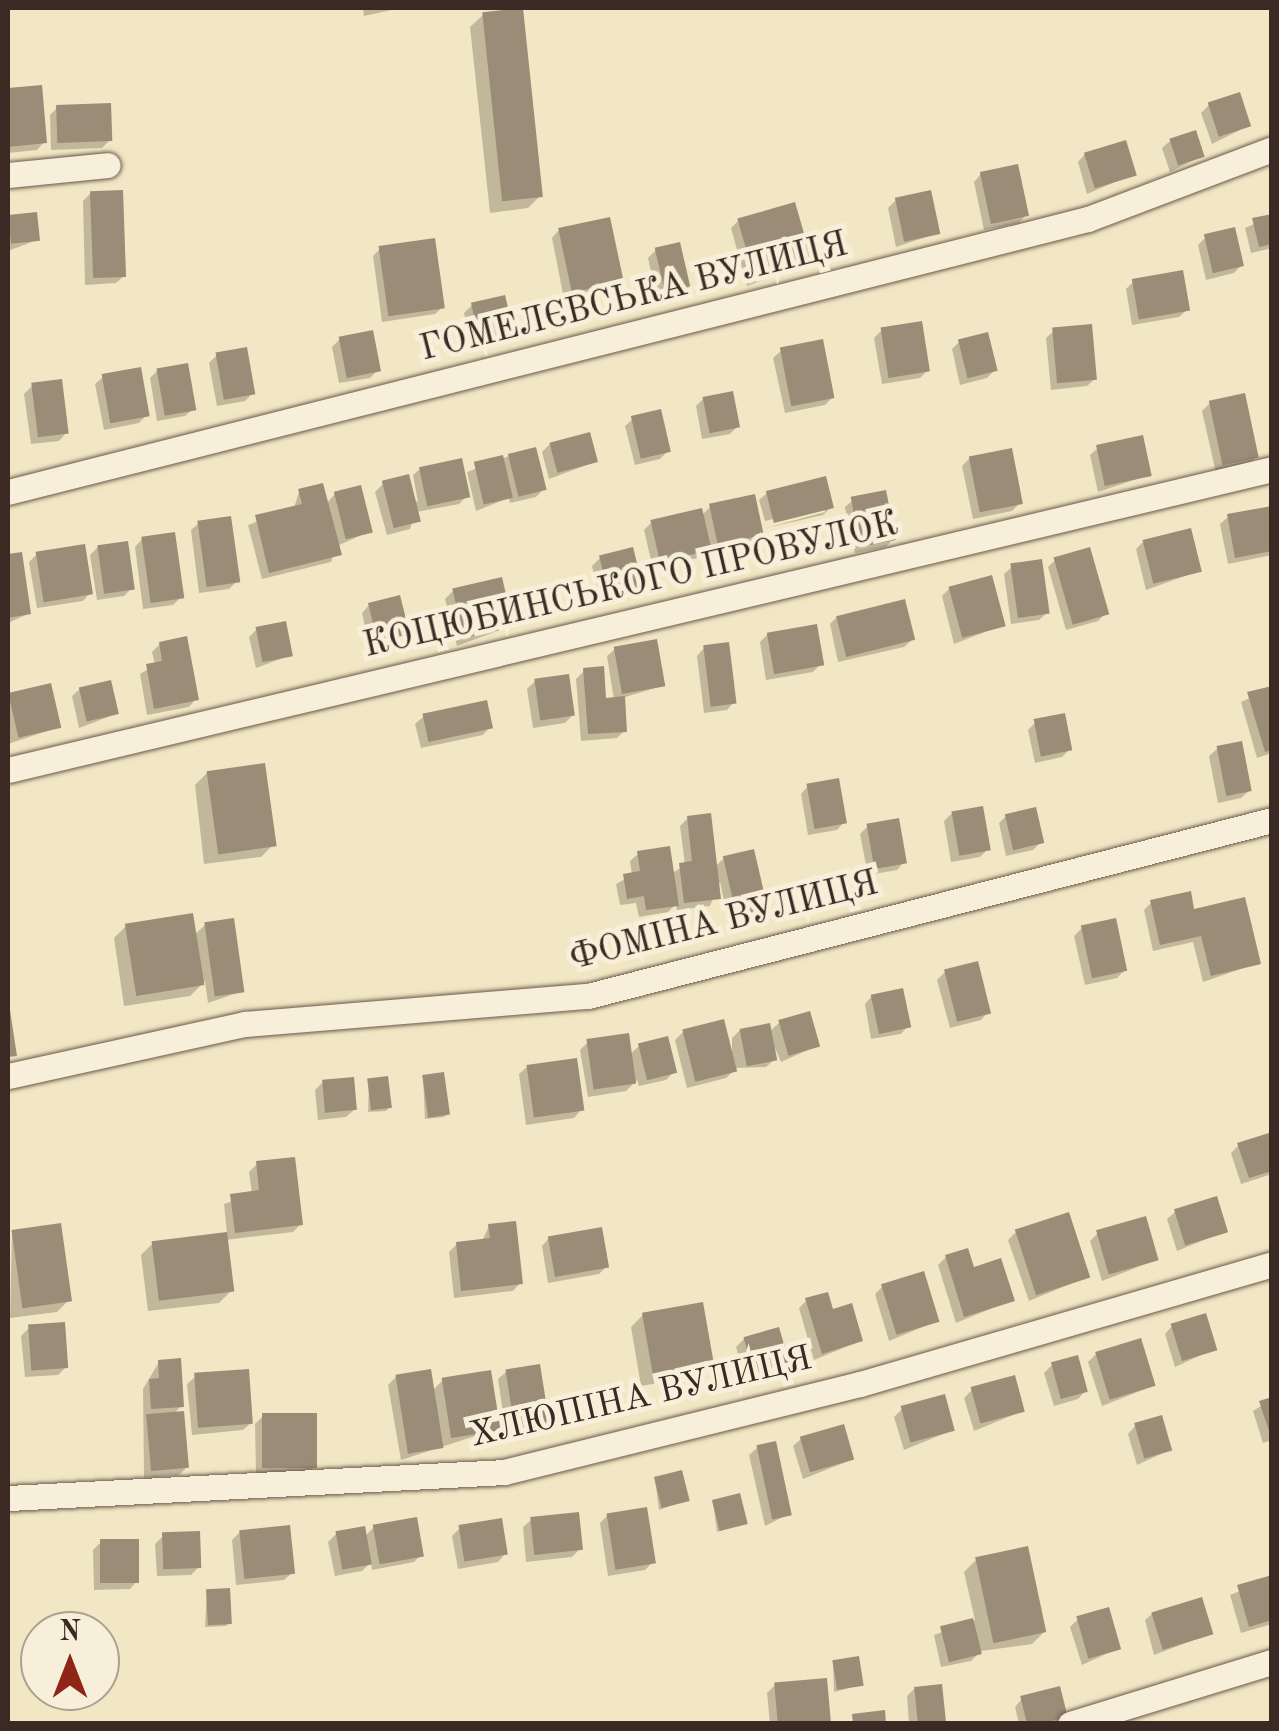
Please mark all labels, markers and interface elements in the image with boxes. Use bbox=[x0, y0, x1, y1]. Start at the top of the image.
street label: ГОМЕЛЄВСЬКА ВУЛИЦЯ bbox=[416, 225, 852, 371]
street label: КОЦЮБИНСЬКОГО ПРОВУЛОК bbox=[359, 504, 903, 668]
street label: ФОМІНА ВУЛИЦЯ bbox=[565, 863, 883, 981]
street label: ХЛЮПІНА ВУЛИЦЯ bbox=[466, 1338, 816, 1458]
north arrow bbox=[20, 1611, 120, 1711]
text: N bbox=[59, 1619, 81, 1647]

